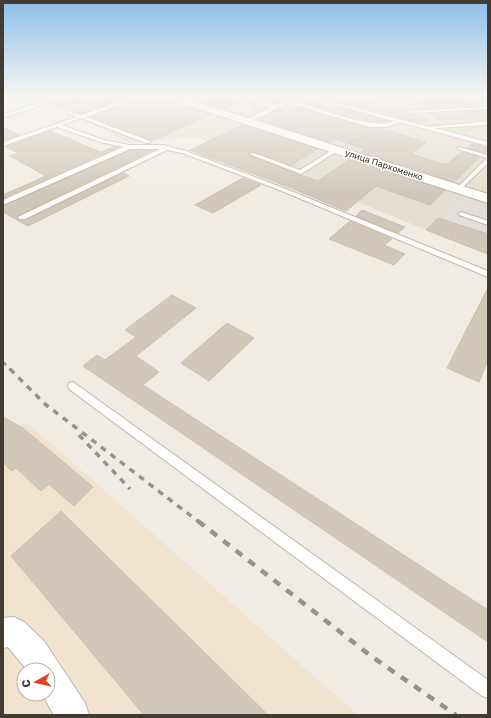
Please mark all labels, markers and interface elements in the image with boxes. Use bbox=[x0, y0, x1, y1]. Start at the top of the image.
street label: улица Пархоменко bbox=[344, 148, 424, 182]
north arrow bbox=[16, 662, 56, 702]
text: С bbox=[20, 678, 34, 688]

